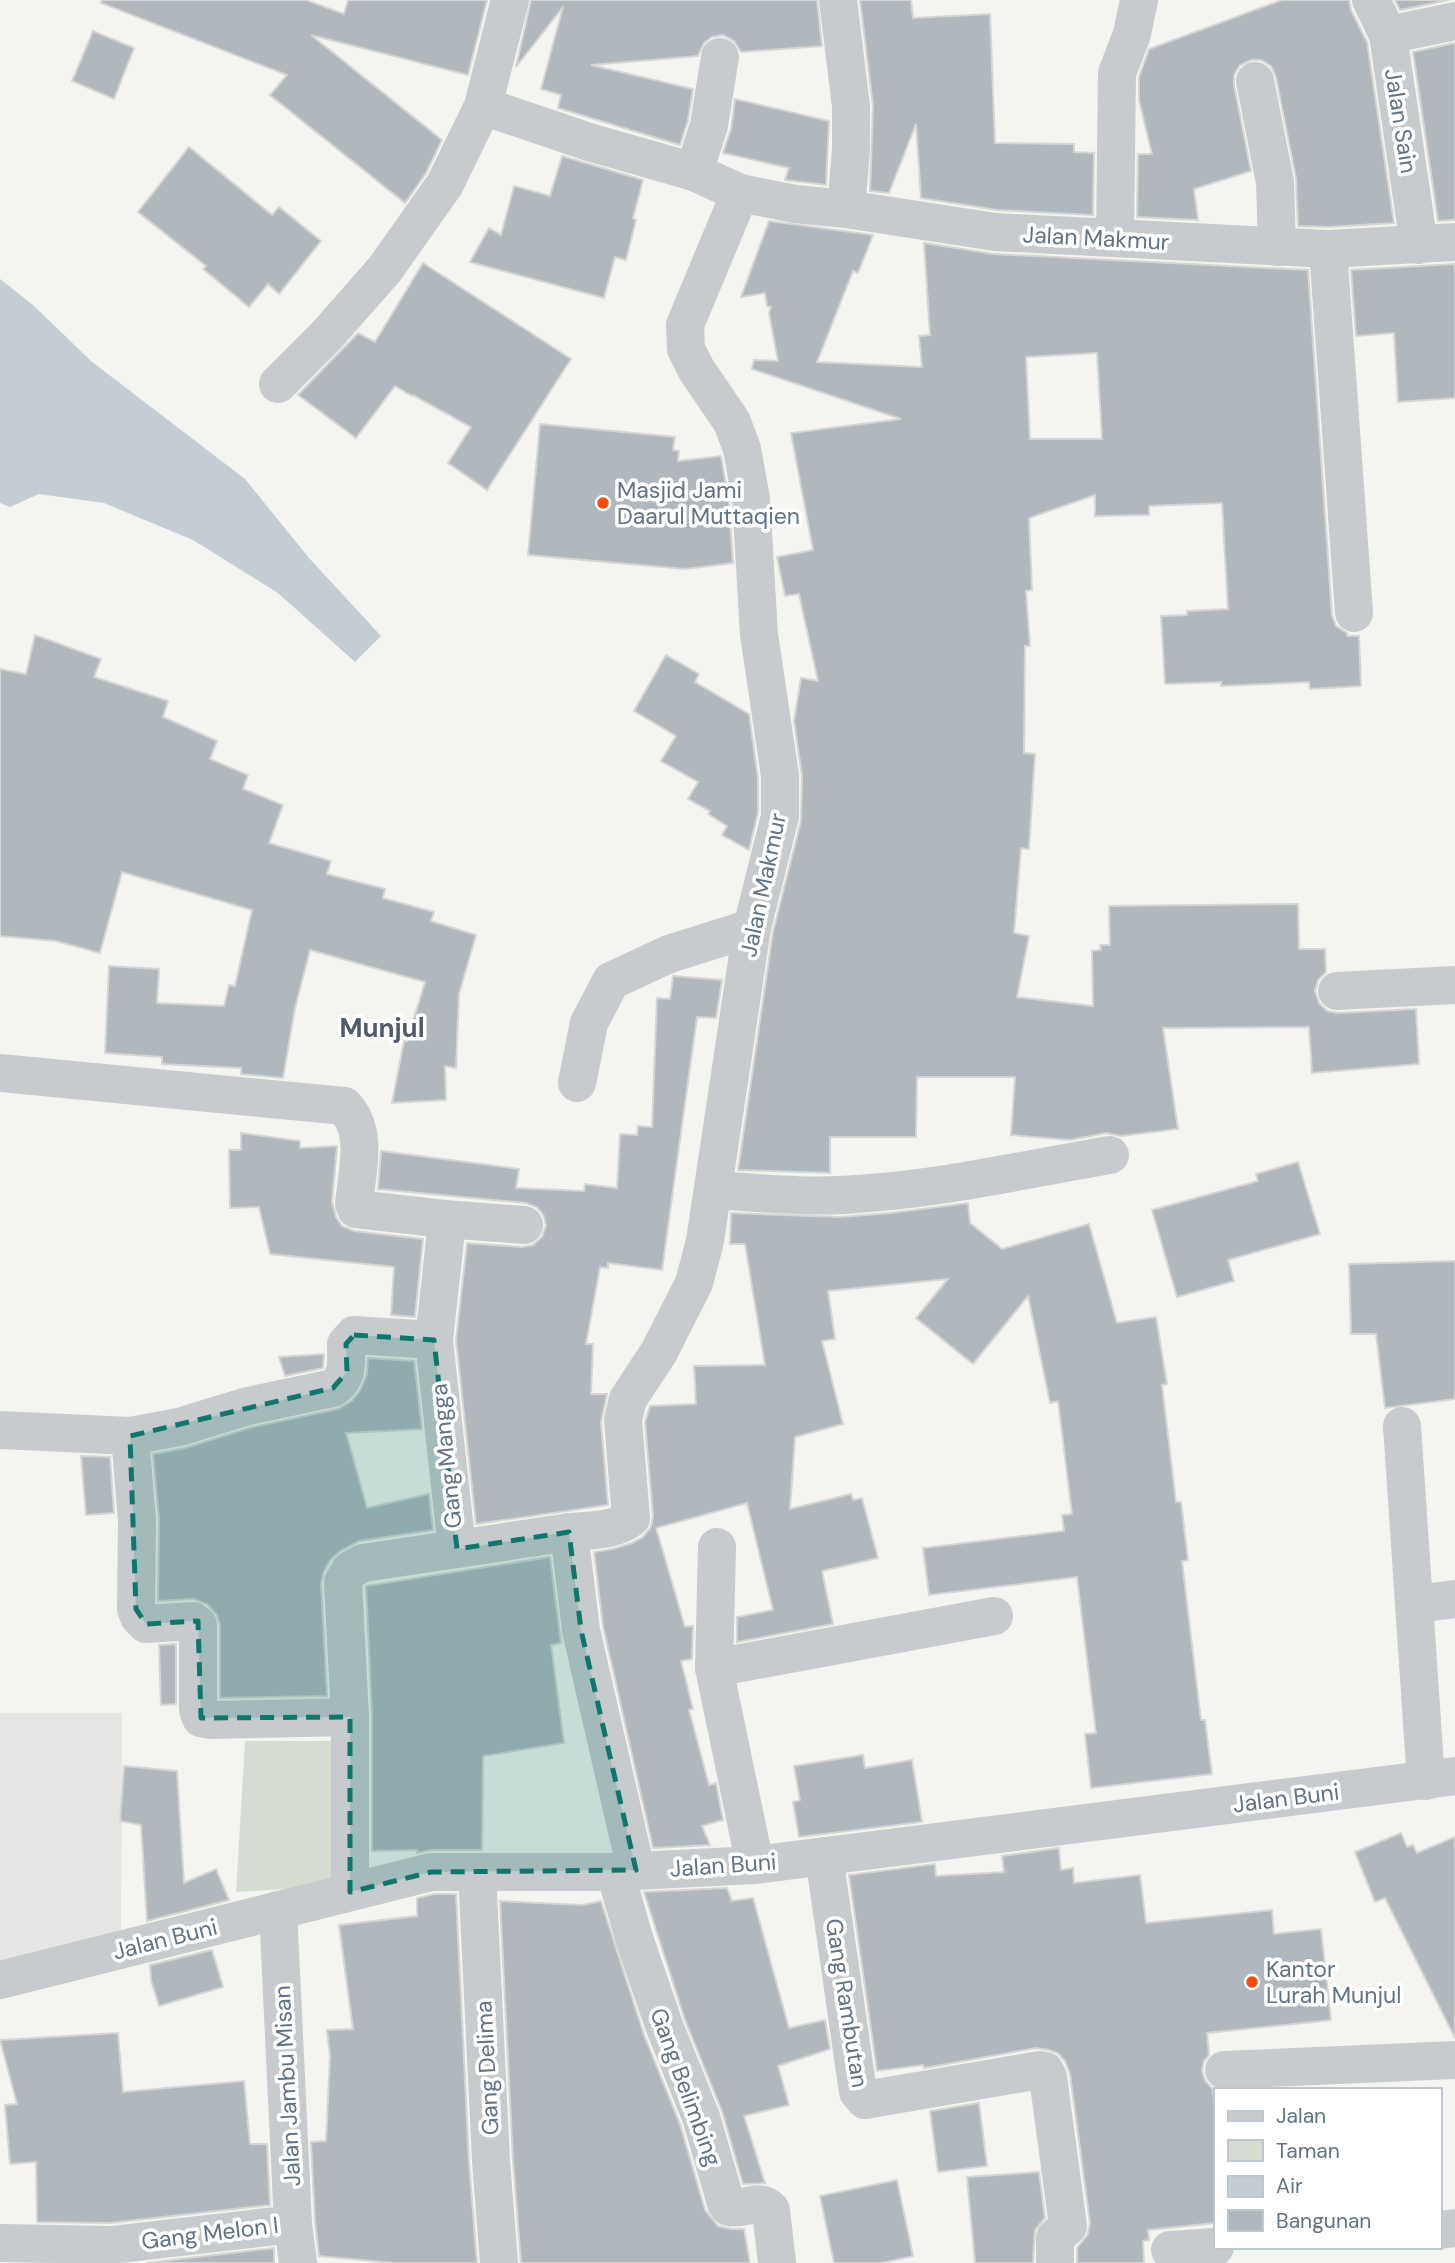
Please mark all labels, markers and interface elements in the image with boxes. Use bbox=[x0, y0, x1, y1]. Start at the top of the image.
street label: Jalan Sain bbox=[1378, 67, 1424, 175]
street label: Jalan Makmur bbox=[1022, 219, 1170, 257]
place label: Masjid Jami Daarul Muttaqien bbox=[617, 475, 800, 531]
marker: Masjid Jami Daarul Muttaqien bbox=[595, 495, 611, 511]
street label: Jalan Makmur bbox=[733, 810, 793, 960]
district label: Munjul bbox=[339, 1011, 425, 1045]
street label: Gang Mangga bbox=[423, 1382, 469, 1530]
street label: Jalan Buni bbox=[1231, 1777, 1341, 1819]
street label: Jalan Buni bbox=[669, 1846, 777, 1884]
street label: Jalan Buni bbox=[110, 1912, 220, 1966]
street label: Gang Rambutan bbox=[819, 1916, 875, 2090]
place label: Kantor Lurah Munjul bbox=[1266, 1954, 1401, 2010]
marker: Kantor Lurah Munjul bbox=[1244, 1974, 1260, 1990]
street label: Jalan Jambu Misan bbox=[267, 1985, 307, 2187]
street label: Gang Delima bbox=[468, 2000, 506, 2136]
street label: Gang Belimbing bbox=[643, 2004, 729, 2170]
legend bbox=[1214, 2088, 1441, 2249]
text: Jalan bbox=[1276, 2102, 1326, 2130]
text: Taman bbox=[1276, 2137, 1340, 2165]
text: Air bbox=[1276, 2172, 1303, 2200]
text: Bangunan bbox=[1276, 2207, 1371, 2235]
street label: Gang Melon I bbox=[140, 2210, 280, 2256]

